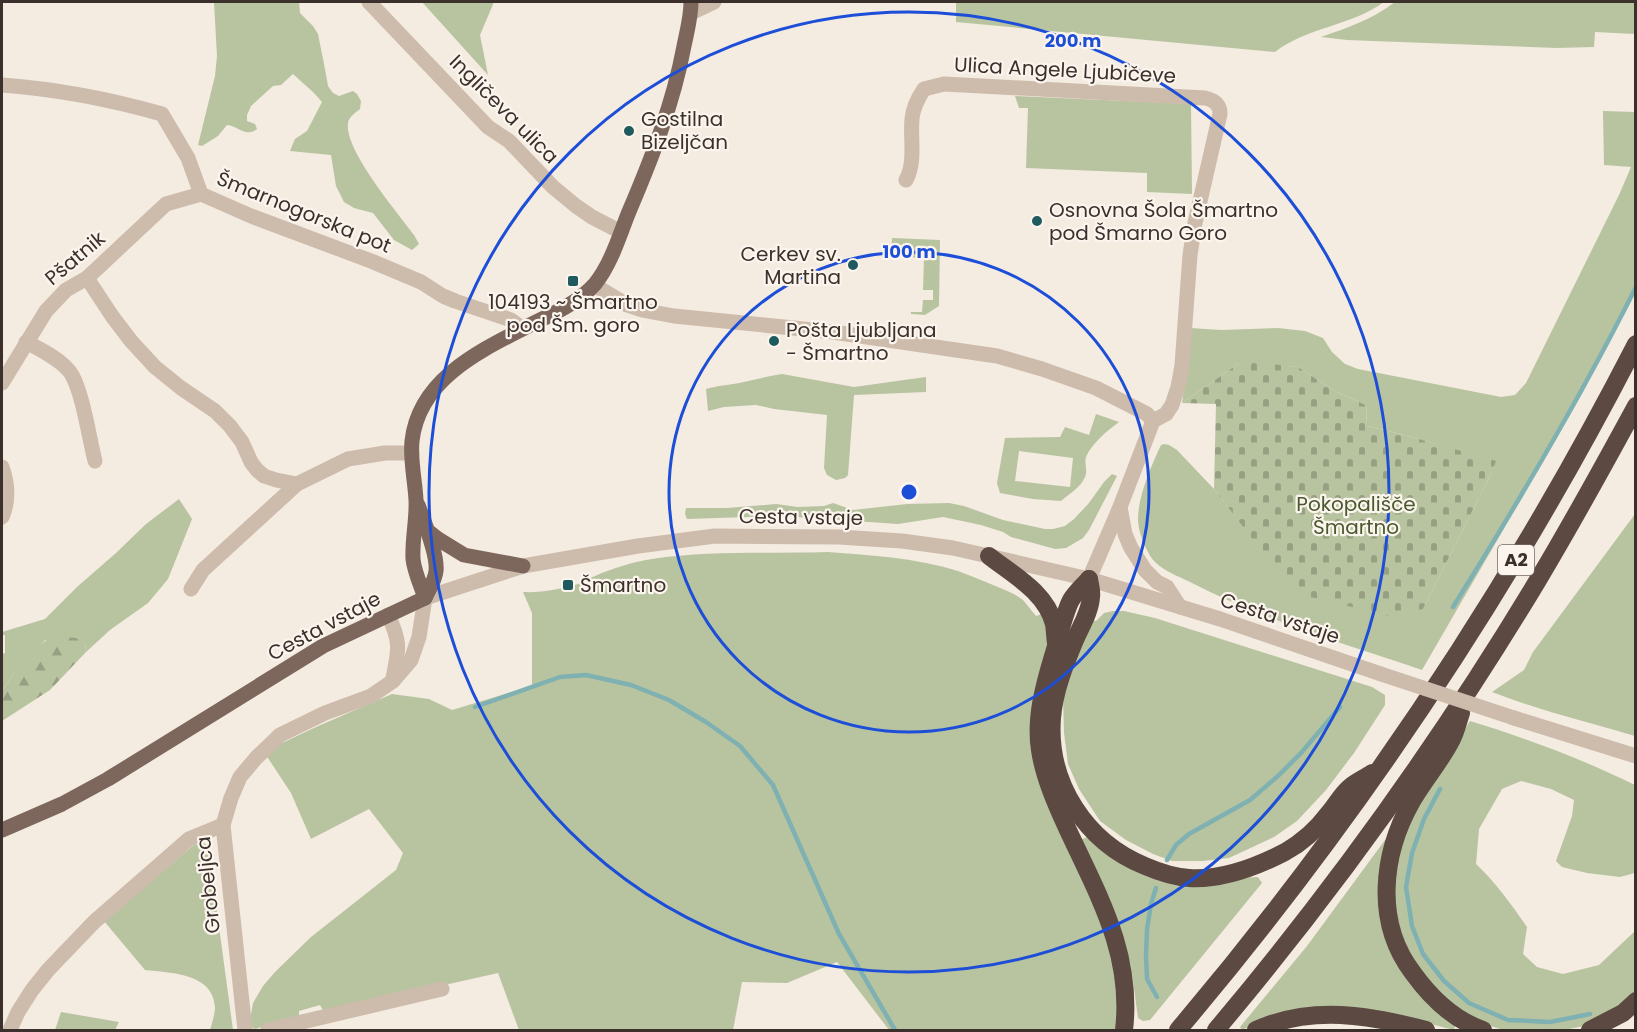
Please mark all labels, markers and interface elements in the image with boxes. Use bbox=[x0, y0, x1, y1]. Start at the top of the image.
text: 200 m bbox=[1045, 28, 1101, 53]
street label: Ingličeva ulica bbox=[443, 48, 565, 170]
street label: Ulica Angele Ljubičeve bbox=[953, 50, 1177, 90]
place label: Gostilna Bizeljčan bbox=[641, 105, 728, 156]
marker: Gostilna Bizeljčan bbox=[622, 124, 636, 138]
street label: Šmarnogorska pot bbox=[213, 164, 395, 260]
place label: Osnovna Šola Šmartno pod Šmarno Goro bbox=[1049, 196, 1278, 247]
marker: Osnovna Šola Šmartno pod Šmarno Goro bbox=[1030, 214, 1044, 228]
street label: Pšatnik bbox=[39, 224, 112, 291]
text: 100 m bbox=[882, 239, 936, 264]
place label: Cerkev sv. Martina bbox=[741, 240, 841, 291]
marker: Cerkev sv. Martina bbox=[846, 258, 860, 272]
marker: 104193 ~ Šmartno pod Šm. goro bbox=[566, 274, 580, 288]
place label: 104193 ~ Šmartno pod Šm. goro bbox=[488, 288, 658, 339]
place label: Pošta Ljubljana - Šmartno bbox=[786, 316, 937, 367]
marker: Pošta Ljubljana - Šmartno bbox=[767, 334, 781, 348]
centre of rings bbox=[899, 482, 919, 502]
park label: Pokopališče Šmartno bbox=[1296, 490, 1416, 541]
street label: Cesta vstaje bbox=[739, 502, 863, 532]
road number: A2 bbox=[1498, 545, 1534, 575]
place label: Šmartno bbox=[580, 571, 666, 599]
marker: Šmartno bbox=[561, 578, 575, 592]
street label: Cesta vstaje bbox=[263, 584, 385, 668]
street label: Cesta vstaje bbox=[1217, 585, 1343, 651]
street label: Grobeljca bbox=[189, 835, 227, 935]

